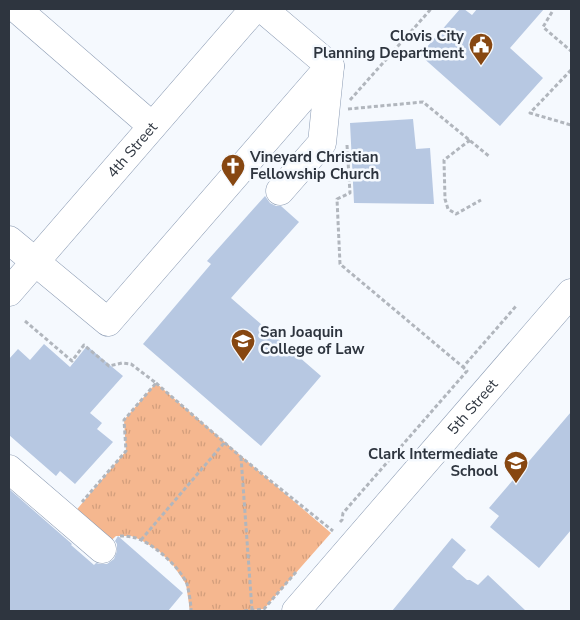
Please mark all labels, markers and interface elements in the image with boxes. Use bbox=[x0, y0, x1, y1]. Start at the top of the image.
place label: Clovis City Planning Department bbox=[313, 26, 464, 63]
public building icon: Clovis City Planning Department bbox=[468, 32, 494, 66]
street label: 4th Street bbox=[102, 117, 162, 182]
place label: Vineyard Christian Fellowship Church bbox=[249, 147, 379, 184]
church icon: Vineyard Christian Fellowship Church bbox=[220, 153, 246, 187]
place label: San Joaquin College of Law bbox=[260, 322, 365, 359]
school or university icon: San Joaquin College of Law bbox=[230, 328, 256, 362]
street label: 5th Street bbox=[443, 374, 503, 439]
place label: Clark Intermediate School bbox=[368, 444, 498, 481]
school or university icon: Clark Intermediate School bbox=[503, 450, 529, 484]

